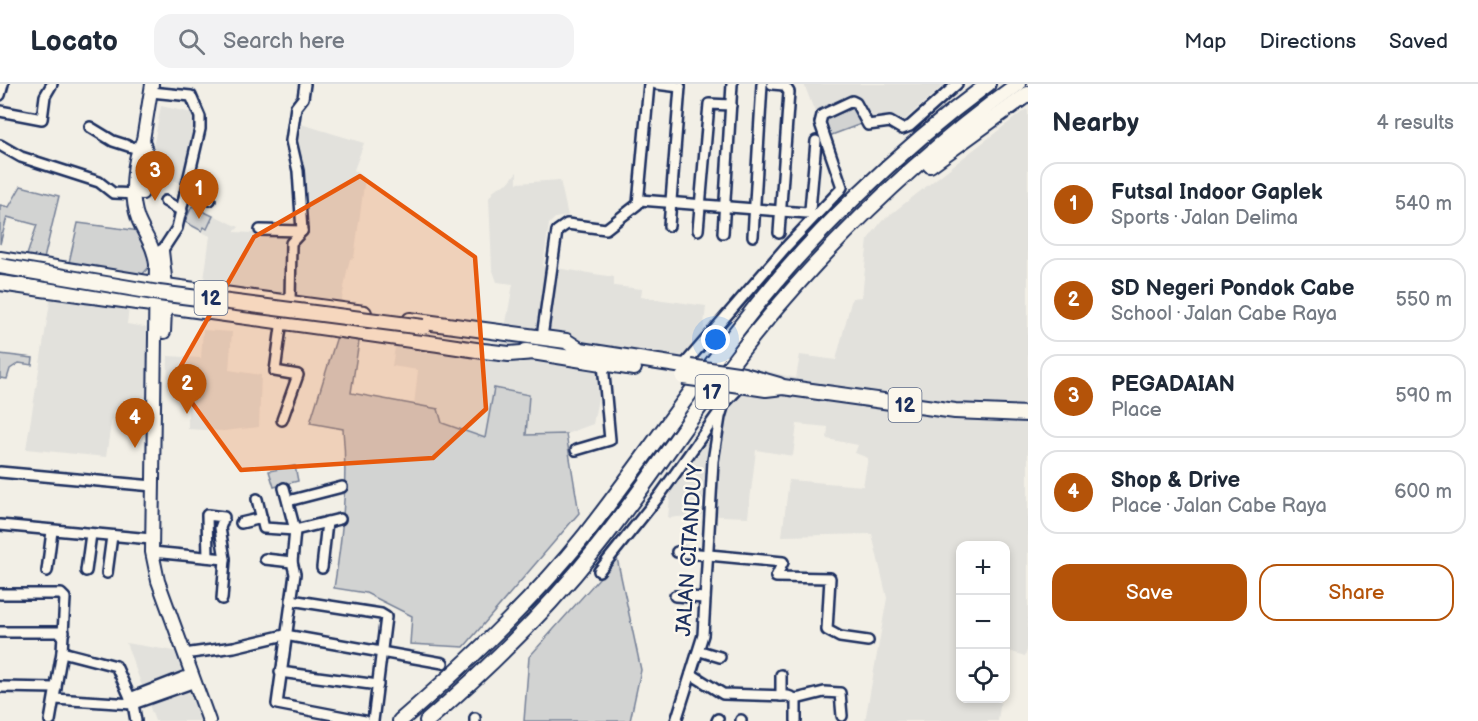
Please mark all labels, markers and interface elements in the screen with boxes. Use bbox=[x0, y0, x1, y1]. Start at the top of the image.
search box bbox=[154, 14, 574, 68]
text: Locato bbox=[30, 25, 118, 58]
icon: search bbox=[175, 25, 208, 58]
text: Search here bbox=[223, 28, 345, 55]
text: Map bbox=[1184, 29, 1227, 54]
text: Directions bbox=[1260, 29, 1356, 54]
text: Saved bbox=[1389, 29, 1448, 54]
text: Nearby bbox=[1052, 108, 1139, 139]
text: 4 results bbox=[1376, 111, 1454, 135]
pin: 3 bbox=[136, 152, 174, 201]
pin: 1 bbox=[180, 170, 218, 219]
text: Futsal Indoor Gaplek bbox=[1111, 179, 1322, 206]
text: 1 bbox=[1069, 192, 1078, 216]
text: 540 m bbox=[1395, 192, 1452, 216]
text: Sports · Jalan Delima bbox=[1111, 206, 1298, 230]
text: SD Negeri Pondok Cabe bbox=[1111, 275, 1354, 302]
road number: 12 bbox=[194, 281, 228, 315]
text: 2 bbox=[1068, 288, 1079, 312]
text: 550 m bbox=[1395, 288, 1452, 312]
text: School · Jalan Cabe Raya bbox=[1111, 302, 1337, 326]
your location bbox=[701, 325, 730, 354]
pin: 2 bbox=[168, 364, 207, 414]
text: PEGADAIAN bbox=[1111, 371, 1235, 398]
road number: 17 bbox=[696, 375, 728, 409]
text: 3 bbox=[1068, 384, 1079, 408]
text: 590 m bbox=[1395, 384, 1452, 408]
road number: 12 bbox=[888, 388, 922, 422]
pin: 4 bbox=[116, 398, 154, 448]
text: Place bbox=[1111, 398, 1162, 422]
street label: JALAN CITANDUY bbox=[671, 462, 708, 637]
text: Shop & Drive bbox=[1111, 467, 1240, 494]
text: 4 bbox=[1068, 480, 1079, 504]
text: 600 m bbox=[1394, 480, 1452, 504]
text: Place · Jalan Cabe Raya bbox=[1111, 494, 1327, 518]
map controls bbox=[956, 541, 1010, 703]
button: + bbox=[956, 541, 1010, 595]
button: Save bbox=[1052, 564, 1247, 621]
button: Share bbox=[1259, 564, 1454, 621]
button: − bbox=[956, 595, 1010, 649]
button: locate bbox=[956, 649, 1010, 703]

